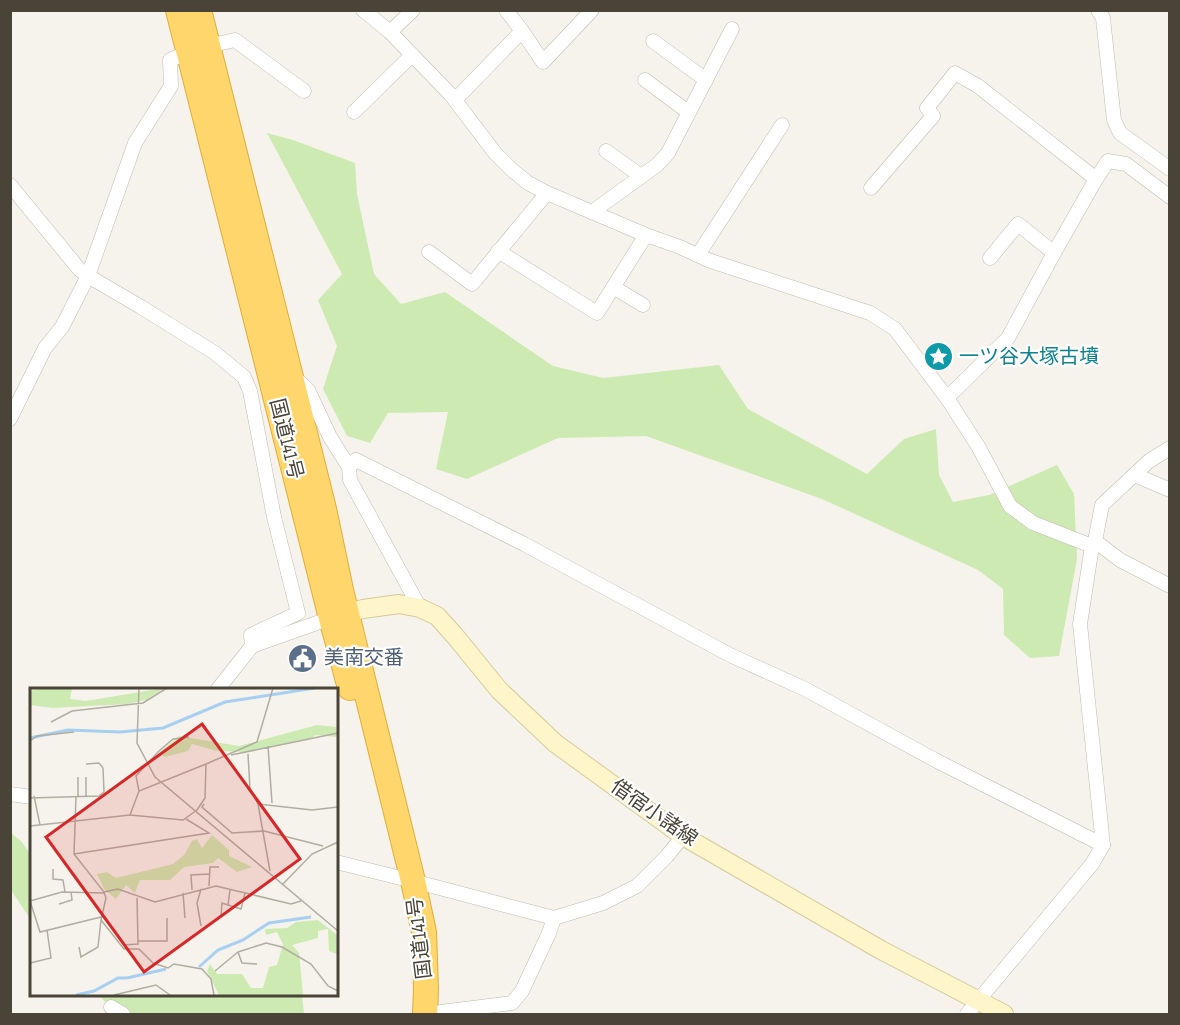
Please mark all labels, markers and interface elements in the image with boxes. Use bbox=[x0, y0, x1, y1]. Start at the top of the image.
place icon: 一ツ谷大塚古墳 bbox=[922, 341, 954, 373]
place label: 一ツ谷大塚古墳 bbox=[959, 345, 1099, 369]
street label: 国道141号 bbox=[264, 396, 308, 482]
public building icon: 美南交番 bbox=[287, 642, 319, 674]
place label: 美南交番 bbox=[324, 646, 404, 670]
inset map bbox=[30, 688, 338, 995]
street label: 借宿小諸線 bbox=[606, 774, 702, 852]
street label: 国道141号 bbox=[403, 896, 437, 980]

